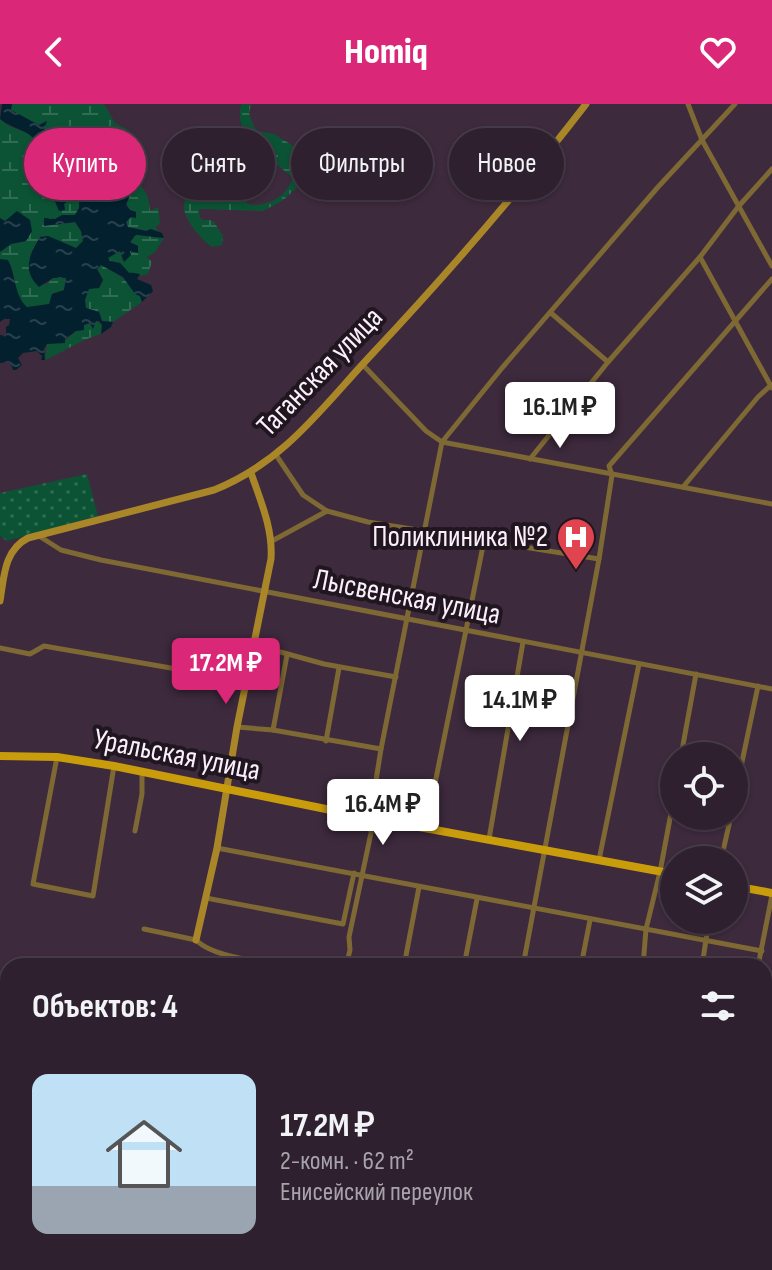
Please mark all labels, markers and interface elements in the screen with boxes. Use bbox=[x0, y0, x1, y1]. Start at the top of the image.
icon: back bbox=[32, 30, 76, 74]
icon: heart bbox=[696, 30, 740, 74]
text: Homiq bbox=[344, 31, 428, 74]
chip: Купить bbox=[24, 128, 146, 200]
chip: Снять bbox=[162, 128, 275, 200]
chip: Фильтры bbox=[291, 128, 433, 200]
chip: Новое bbox=[449, 128, 564, 200]
street label: Таганская улица bbox=[250, 300, 390, 444]
pin: 16.1M ₽ bbox=[486, 382, 634, 450]
text: 16.1M ₽ bbox=[523, 392, 597, 423]
hospital icon: Поликлиника №2 bbox=[555, 516, 597, 571]
place label: Поликлиника №2 bbox=[372, 519, 548, 555]
street label: Лысвенская улица bbox=[311, 561, 503, 633]
pin: 17.2M ₽ bbox=[152, 638, 300, 706]
text: 17.2M ₽ bbox=[190, 648, 262, 679]
pin: 14.1M ₽ bbox=[446, 675, 594, 743]
text: 14.1M ₽ bbox=[483, 685, 557, 716]
street label: Уральская улица bbox=[91, 721, 263, 789]
map controls bbox=[660, 742, 748, 934]
button: locate bbox=[660, 742, 748, 830]
pin: 16.4M ₽ bbox=[309, 779, 457, 847]
text: 16.4M ₽ bbox=[345, 789, 421, 820]
button: layers bbox=[660, 846, 748, 934]
icon: filters bbox=[696, 984, 740, 1028]
text: Объектов: 4 bbox=[32, 986, 178, 1027]
text: 17.2M ₽ bbox=[280, 1105, 375, 1146]
icon: home bbox=[96, 1106, 192, 1202]
text: 2-комн. · 62 m² bbox=[280, 1146, 414, 1177]
text: Енисейский переулок bbox=[280, 1177, 473, 1208]

